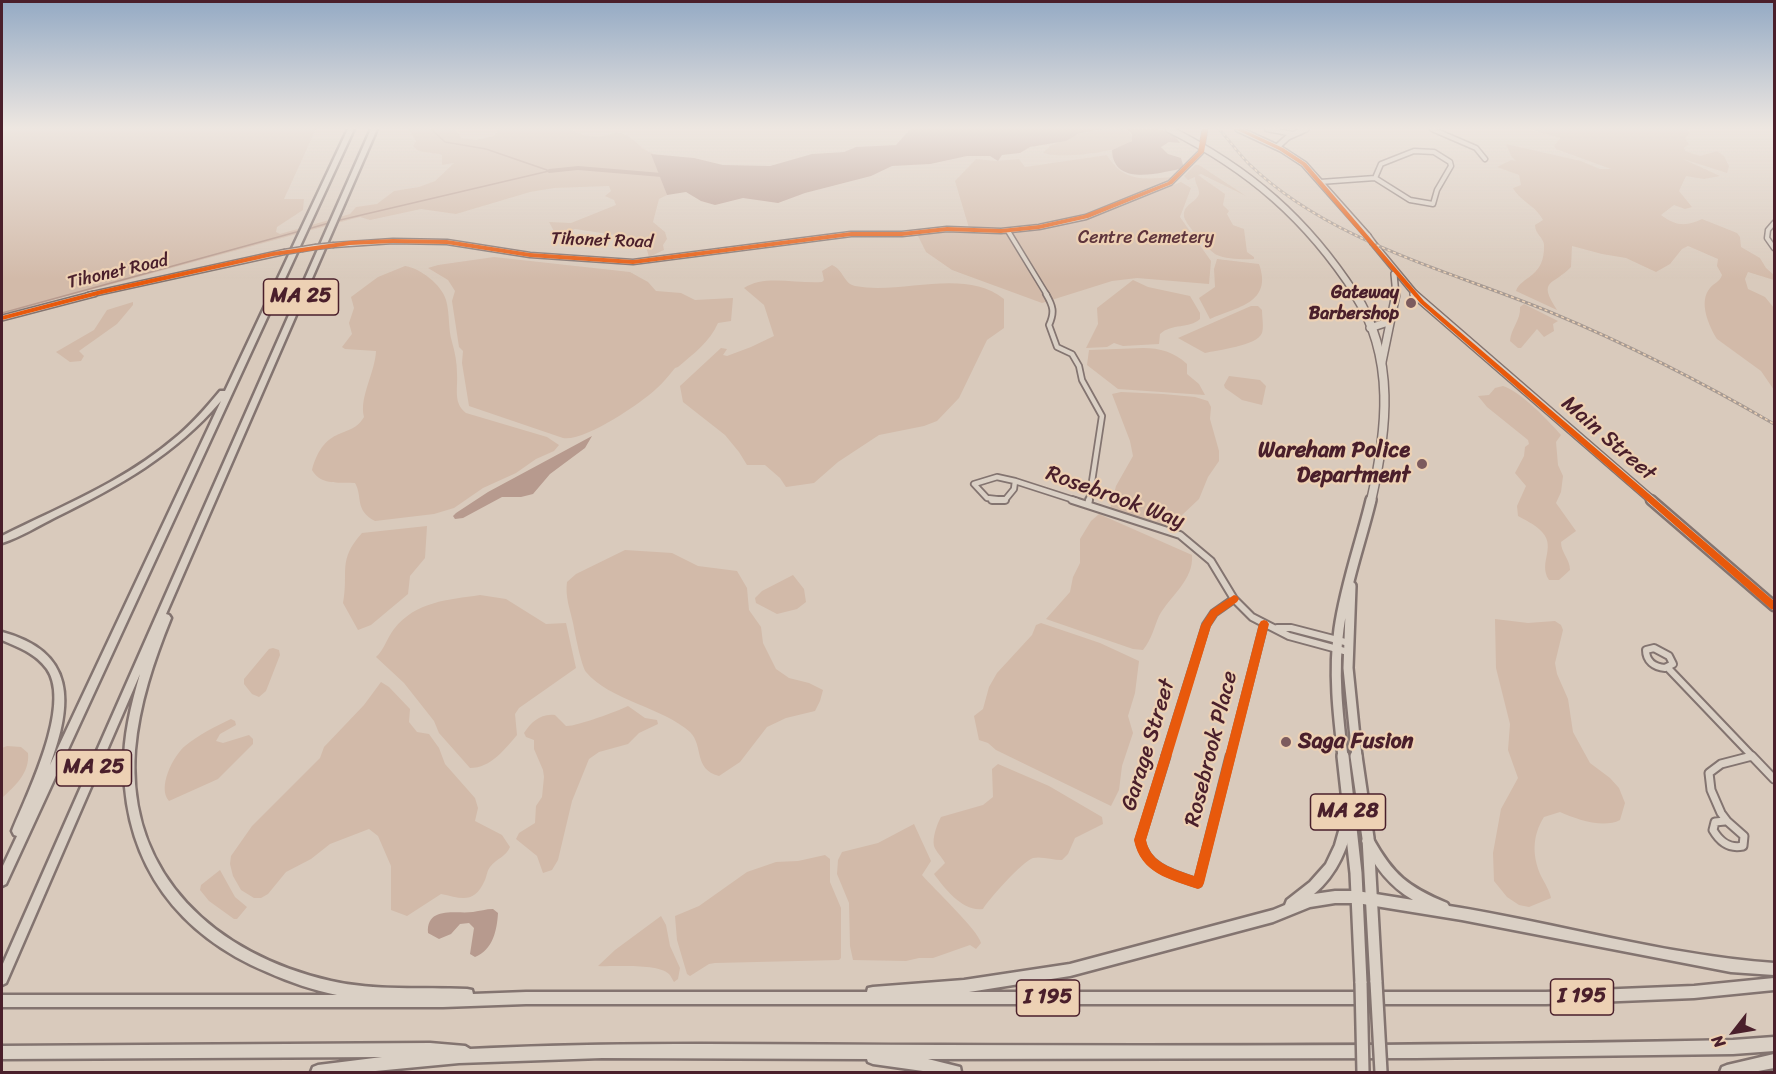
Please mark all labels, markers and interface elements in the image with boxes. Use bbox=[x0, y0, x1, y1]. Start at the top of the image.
park label: Centre Cemetery bbox=[1078, 227, 1214, 249]
street label: Tihonet Road bbox=[550, 228, 654, 254]
street label: Tihonet Road bbox=[66, 250, 170, 294]
road number: MA 25 bbox=[264, 279, 338, 315]
place label: Gateway Barbershop bbox=[1309, 282, 1399, 324]
marker: Gateway Barbershop bbox=[1404, 296, 1418, 310]
street label: Main Street bbox=[1555, 391, 1661, 487]
place label: Wareham Police Department bbox=[1258, 438, 1410, 490]
marker: Wareham Police Department bbox=[1415, 457, 1429, 471]
street label: Rosebrook Way bbox=[1042, 461, 1188, 535]
street label: Rosebrook Place bbox=[1180, 669, 1244, 829]
street label: Garage Street bbox=[1116, 676, 1182, 814]
place label: Saga Fusion bbox=[1298, 729, 1413, 755]
marker: Saga Fusion bbox=[1279, 735, 1293, 749]
road number: MA 25 bbox=[56, 750, 132, 786]
road number: MA 28 bbox=[1310, 794, 1386, 830]
road number: I 195 bbox=[1550, 979, 1614, 1015]
road number: I 195 bbox=[1016, 980, 1080, 1016]
north arrow bbox=[1704, 1002, 1764, 1062]
text: N bbox=[1703, 1029, 1733, 1054]

